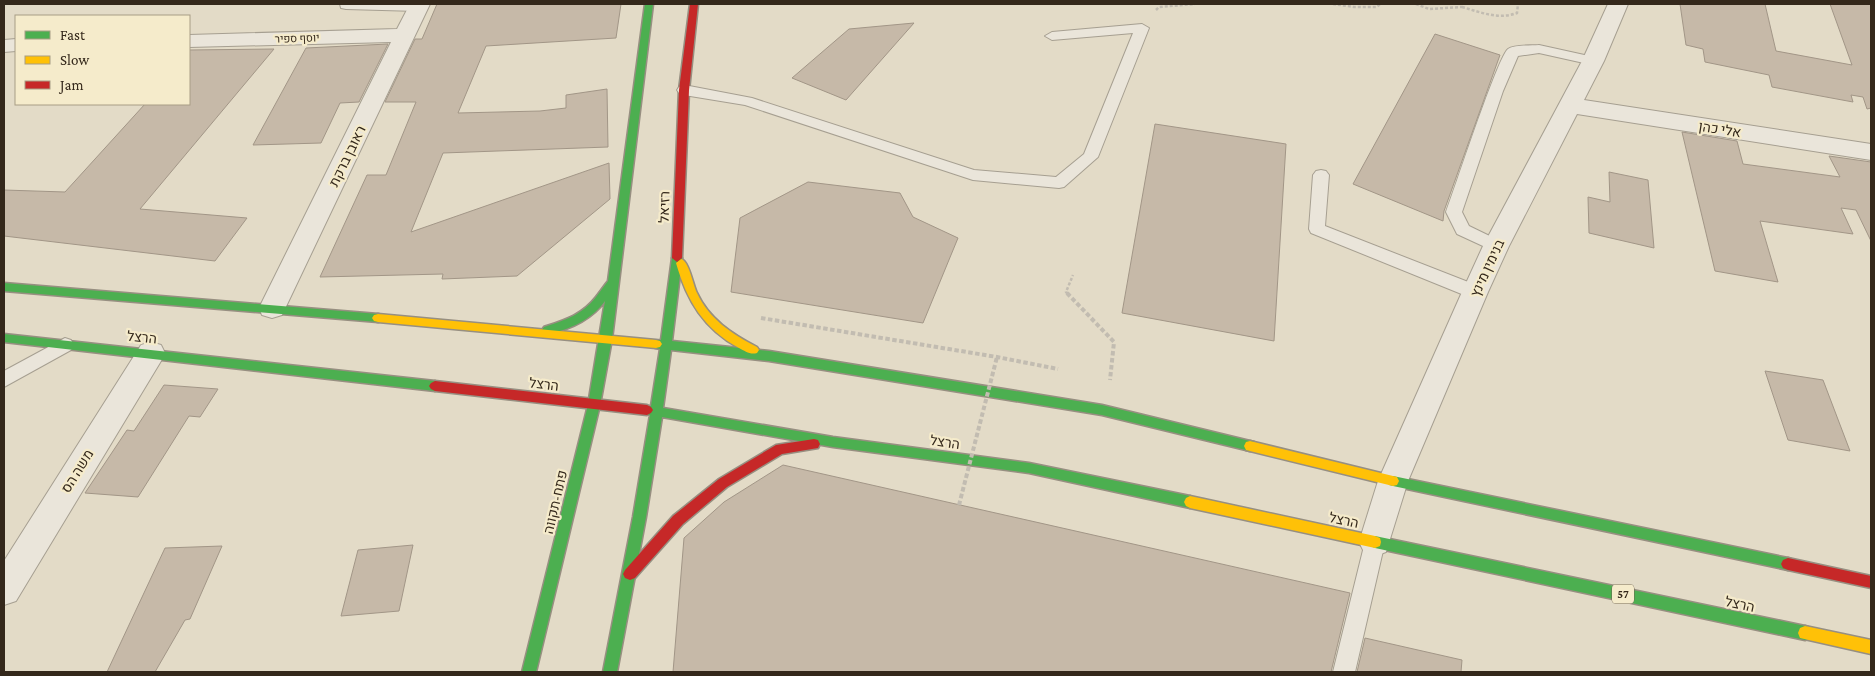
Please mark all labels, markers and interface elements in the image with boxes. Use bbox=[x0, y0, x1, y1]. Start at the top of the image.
legend bbox=[15, 15, 190, 105]
text: Fast bbox=[60, 27, 86, 43]
street label: יוסף ספיר bbox=[274, 31, 320, 45]
text: Slow bbox=[60, 52, 90, 68]
text: Jam bbox=[58, 77, 83, 94]
street label: אלי כהן bbox=[1698, 118, 1742, 140]
street label: ראובן ברקת bbox=[325, 123, 369, 189]
street label: רזיאל bbox=[655, 191, 673, 223]
street label: בנימין מינץ bbox=[1467, 236, 1508, 300]
street label: הרצל bbox=[126, 327, 158, 347]
street label: הרצל bbox=[528, 374, 560, 394]
street label: הרצל bbox=[929, 432, 961, 452]
street label: משה הס bbox=[57, 446, 97, 496]
street label: פתח-תקווה bbox=[540, 469, 570, 535]
street label: הרצל bbox=[1328, 509, 1360, 531]
road number: 57 bbox=[1612, 584, 1634, 604]
street label: הרצל bbox=[1724, 593, 1756, 615]

